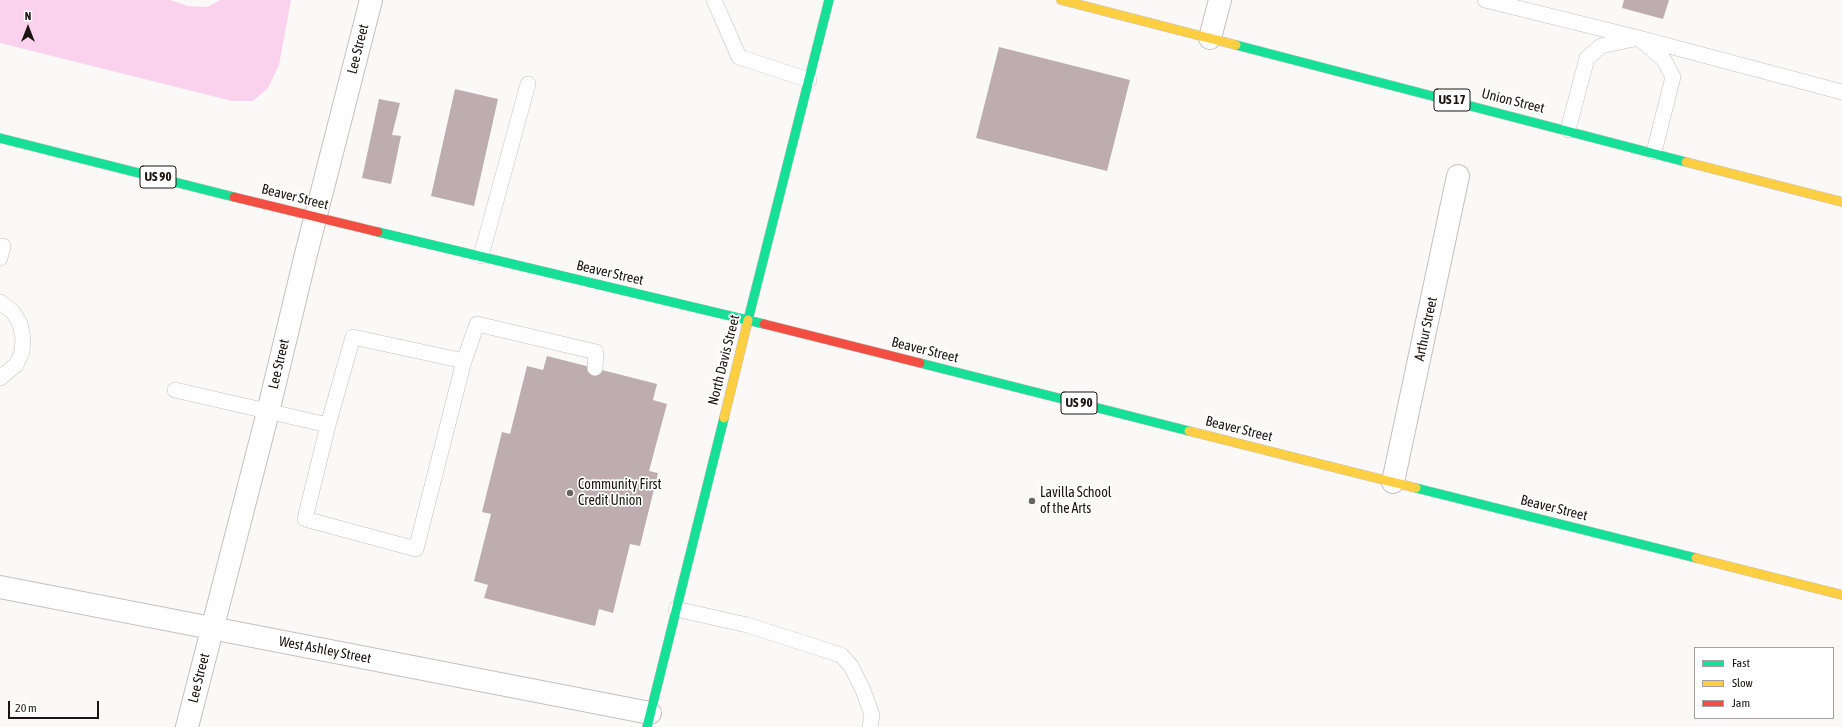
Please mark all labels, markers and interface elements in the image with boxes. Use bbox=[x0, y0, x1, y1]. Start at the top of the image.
north arrow bbox=[8, 8, 48, 48]
text: N bbox=[25, 10, 31, 22]
street label: Lee Street bbox=[344, 22, 372, 76]
street label: Union Street bbox=[1480, 85, 1546, 117]
road number: US 17 bbox=[1434, 89, 1470, 111]
road number: US 90 bbox=[140, 166, 176, 188]
street label: Beaver Street bbox=[260, 181, 330, 213]
street label: Beaver Street bbox=[575, 257, 645, 289]
street label: Arthur Street bbox=[1411, 295, 1441, 363]
street label: North Davis Street bbox=[705, 313, 743, 407]
street label: Beaver Street bbox=[890, 334, 960, 366]
street label: Lee Street bbox=[265, 337, 293, 391]
road number: US 90 bbox=[1061, 392, 1097, 414]
street label: Beaver Street bbox=[1204, 413, 1274, 445]
place label: Community First Credit Union bbox=[578, 477, 661, 510]
place label: Lavilla School of the Arts bbox=[1040, 485, 1111, 518]
marker: Community First Credit Union bbox=[565, 488, 575, 498]
street label: Beaver Street bbox=[1519, 492, 1589, 524]
marker: Lavilla School of the Arts bbox=[1027, 496, 1037, 506]
street label: West Ashley Street bbox=[277, 633, 373, 667]
legend bbox=[1694, 647, 1834, 719]
street label: Lee Street bbox=[185, 651, 213, 705]
text: Fast bbox=[1732, 656, 1750, 670]
text: Slow bbox=[1732, 676, 1753, 690]
scale bar bbox=[10, 693, 101, 719]
text: Jam bbox=[1732, 696, 1750, 710]
text: 20 m bbox=[15, 701, 37, 715]

